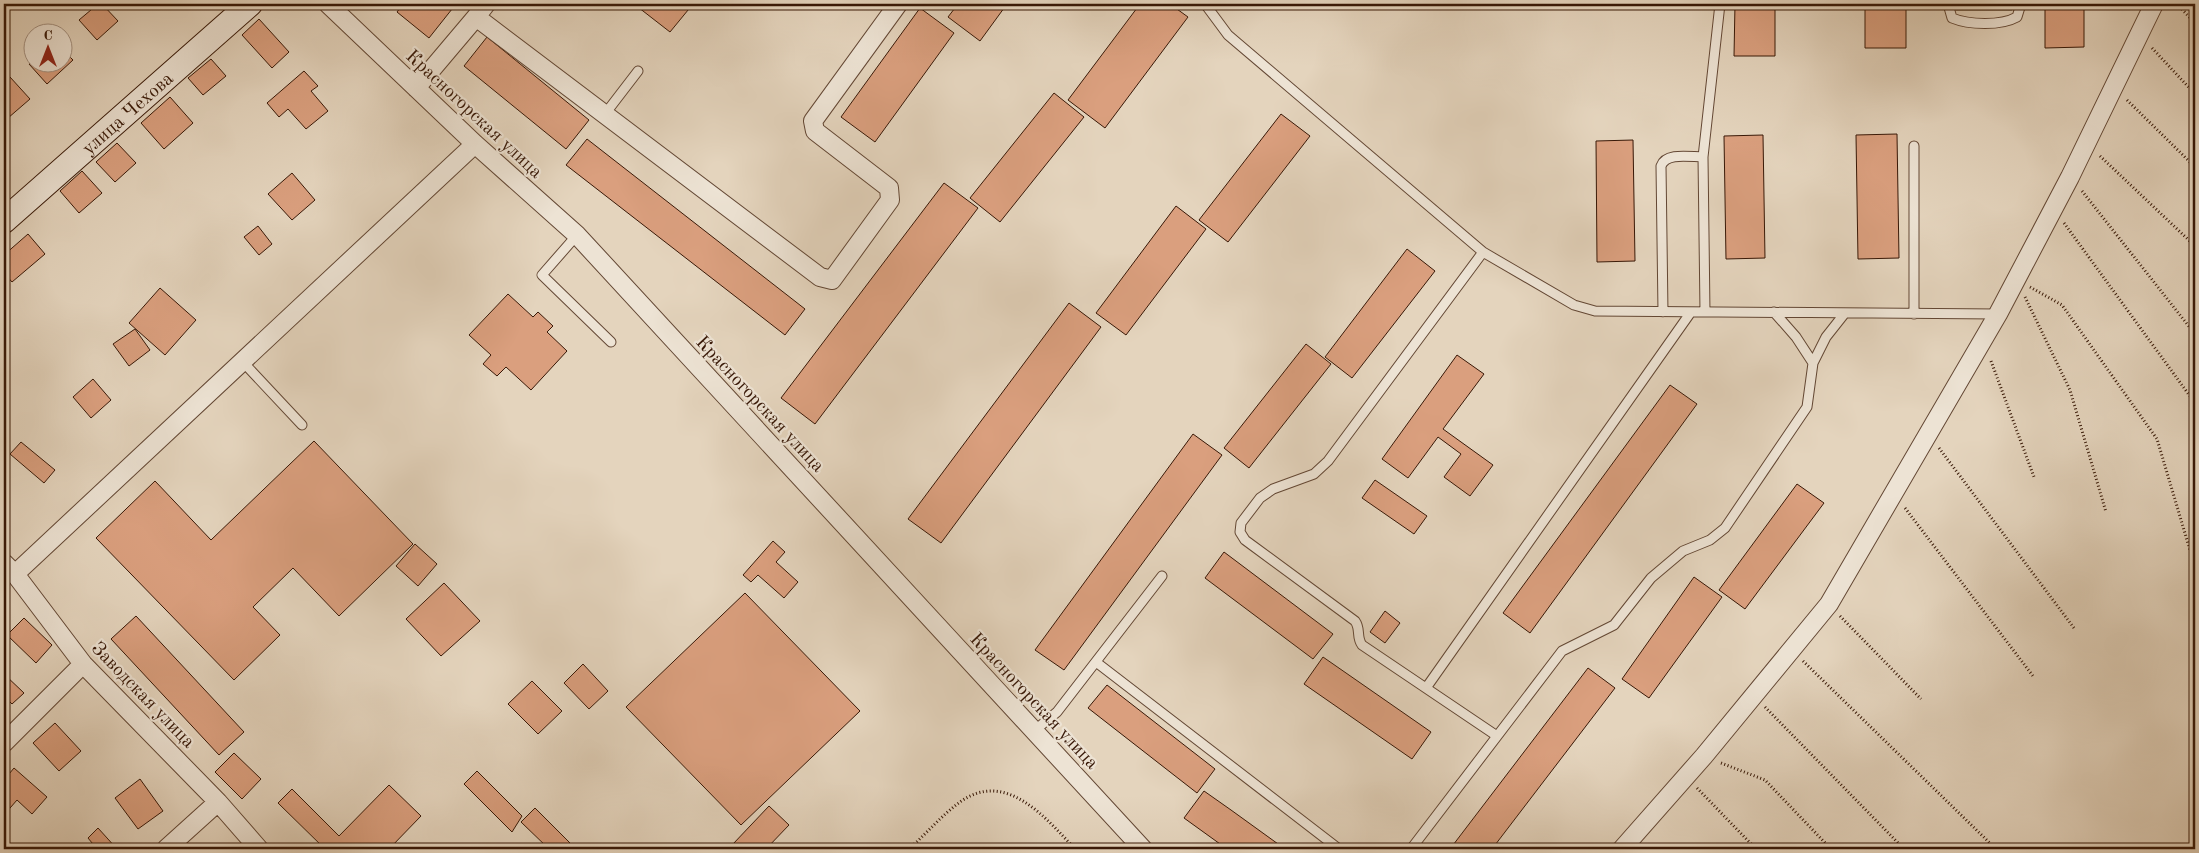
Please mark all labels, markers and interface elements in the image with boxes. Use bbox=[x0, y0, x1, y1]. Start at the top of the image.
north arrow bbox=[22, 22, 72, 72]
text: С bbox=[43, 29, 53, 43]
street label: Красногорская улица bbox=[401, 47, 546, 183]
street label: улица Чехова bbox=[80, 69, 178, 159]
street label: Красногорская улица bbox=[691, 333, 827, 477]
street label: Красногорская улица bbox=[965, 630, 1101, 774]
street label: Заводская улица bbox=[87, 639, 198, 753]

